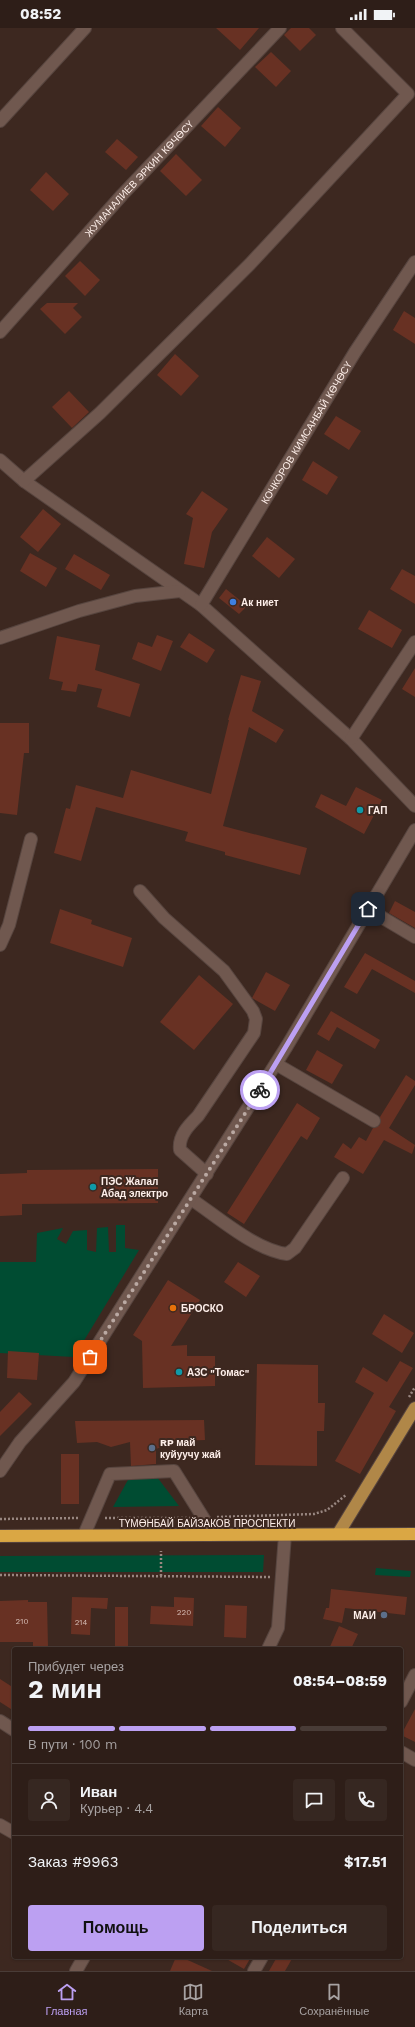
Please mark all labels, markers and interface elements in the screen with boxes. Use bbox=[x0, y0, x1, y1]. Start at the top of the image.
text: 08:52 bbox=[20, 5, 61, 23]
street label: ЖУМАНАЛИЕВ ЭРКИН КӨЧӨСҮ bbox=[82, 118, 195, 239]
street label: КОЧКОРОВ КИМСАНБАЙ КӨЧӨСҮ bbox=[259, 359, 354, 506]
marker: Ак ниет bbox=[228, 597, 238, 607]
place label: Ак ниет bbox=[241, 597, 279, 608]
marker: ГАП bbox=[355, 805, 365, 815]
place label: ГАП bbox=[368, 805, 387, 816]
pin bbox=[351, 892, 385, 926]
icon: home bbox=[357, 898, 379, 920]
courier bbox=[240, 1070, 280, 1110]
icon: bike bbox=[249, 1079, 271, 1101]
place label: ПЭС Жалал Абад электро bbox=[101, 1176, 168, 1199]
marker: ПЭС Жалал Абад электро bbox=[88, 1182, 98, 1192]
marker: БРОСКО bbox=[168, 1303, 178, 1313]
place label: БРОСКО bbox=[181, 1303, 224, 1314]
pin bbox=[73, 1340, 107, 1374]
icon: bag bbox=[79, 1346, 101, 1368]
marker: АЗС "Томас" bbox=[174, 1367, 184, 1377]
place label: АЗС "Томас" bbox=[187, 1367, 250, 1378]
place label: RP май куйуучу жай bbox=[160, 1437, 221, 1460]
marker: RP май куйуучу жай bbox=[147, 1443, 157, 1453]
street label: ТҮМӨНБАЙ БАЙЗАКОВ ПРОСПЕКТИ bbox=[119, 1517, 295, 1529]
house number: 220 bbox=[177, 1608, 191, 1617]
place label: МАИ bbox=[353, 1610, 376, 1621]
marker: МАИ bbox=[379, 1610, 389, 1620]
house number: 210 bbox=[16, 1617, 28, 1626]
house number: 214 bbox=[75, 1618, 87, 1627]
text: Прибудет через bbox=[28, 1659, 124, 1674]
text: 08:54–08:59 bbox=[293, 1672, 387, 1690]
text: 2 мин bbox=[28, 1674, 102, 1704]
text: В пути · 100 m bbox=[28, 1737, 117, 1752]
button: person bbox=[28, 1779, 70, 1821]
button: chat bbox=[293, 1779, 335, 1821]
button: phone bbox=[345, 1779, 387, 1821]
text: Иван bbox=[80, 1783, 117, 1801]
text: Курьер · 4.4 bbox=[80, 1801, 153, 1816]
text: Заказ #9963 bbox=[28, 1853, 118, 1871]
text: $17.51 bbox=[344, 1853, 387, 1871]
button: Помощь bbox=[28, 1905, 204, 1951]
button: Поделиться bbox=[212, 1905, 387, 1951]
tab: Главная bbox=[46, 1981, 87, 2018]
tab: Карта bbox=[179, 1981, 208, 2018]
tab: Сохранённые bbox=[299, 1981, 369, 2018]

